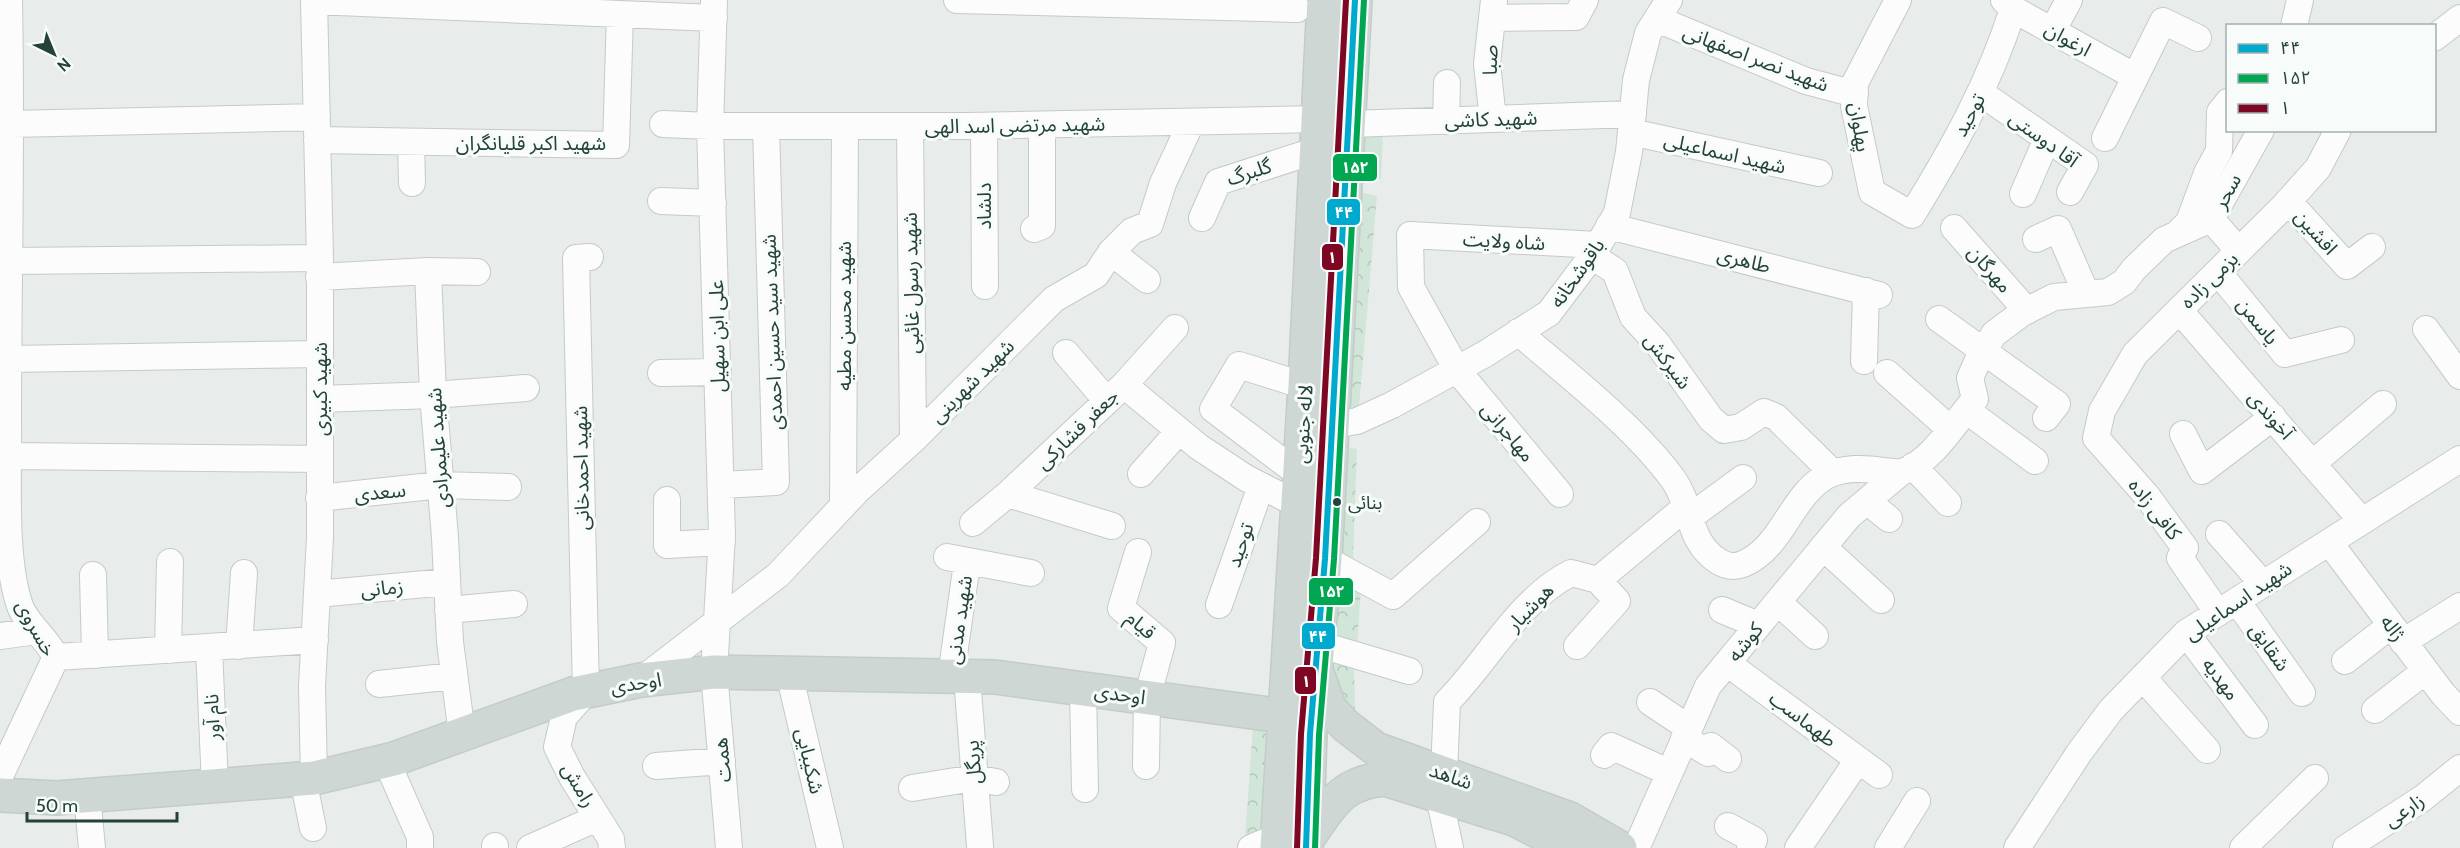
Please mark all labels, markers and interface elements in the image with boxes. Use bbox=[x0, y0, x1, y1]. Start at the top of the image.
street label: ارغوان bbox=[2041, 16, 2095, 62]
street label: شهید نصر اصفهانی bbox=[1680, 19, 1832, 97]
north arrow bbox=[24, 24, 84, 84]
legend bbox=[2226, 24, 2436, 132]
text: ۴۴ bbox=[2280, 37, 2301, 59]
street label: صبا bbox=[1478, 44, 1502, 76]
text: N bbox=[53, 54, 75, 75]
text: ۱۵۲ bbox=[2280, 67, 2311, 89]
street label: توحید bbox=[1948, 89, 1990, 141]
text: ۱ bbox=[2280, 97, 2290, 119]
street label: پهلوان bbox=[1843, 100, 1876, 154]
street label: شهید کاشی bbox=[1444, 105, 1538, 133]
street label: آقا دوستی bbox=[2004, 106, 2084, 173]
street label: شهید مرتضی اسد الهی bbox=[924, 111, 1106, 139]
street label: شهید اسماعیلی bbox=[1662, 127, 1788, 179]
street label: شهید اکبر قلیانگران bbox=[456, 131, 606, 155]
street label: گلبرگ bbox=[1224, 153, 1275, 190]
line badge: ۱۵۲ bbox=[1332, 153, 1378, 182]
text: ۱۵۲ bbox=[1341, 158, 1369, 177]
street label: سحر bbox=[2207, 169, 2246, 214]
street label: دلشاد bbox=[972, 182, 996, 230]
line badge: ۴۴ bbox=[1326, 198, 1361, 226]
text: ۴۴ bbox=[1335, 203, 1353, 222]
street label: افشین bbox=[2289, 204, 2343, 260]
street label: شهید رسول غائبی bbox=[898, 212, 924, 354]
street label: شاه ولایت bbox=[1462, 227, 1546, 255]
street label: شهید سید حسین احمدی bbox=[757, 234, 787, 430]
street label: باقوشخانه bbox=[1545, 234, 1609, 312]
street label: مهرگان bbox=[1963, 240, 2017, 298]
street label: شهید محسن مطیه bbox=[832, 241, 856, 391]
street label: طاهری bbox=[1715, 242, 1773, 278]
line badge: ۱ bbox=[1321, 243, 1344, 271]
street label: بزمی زاده bbox=[2175, 247, 2243, 313]
text: ۱ bbox=[1327, 248, 1337, 267]
street label: علی ابن سهیل bbox=[704, 280, 730, 392]
street label: یاسمن bbox=[2232, 293, 2284, 349]
street label: شیرکش bbox=[1639, 328, 1697, 394]
street label: شهید شهرینی bbox=[925, 334, 1019, 428]
street label: شهید کبیری bbox=[308, 342, 332, 436]
street label: جعفر فشارکی bbox=[1031, 384, 1123, 474]
street label: لاله جنوبی bbox=[1288, 384, 1318, 464]
street label: آخوندی bbox=[2243, 386, 2300, 445]
street label: شهید علیمرادی bbox=[422, 387, 454, 509]
street label: مهاجرانی bbox=[1476, 397, 1540, 467]
street label: شهید احمدخانی bbox=[568, 405, 594, 531]
street label: کافی زاده bbox=[2124, 473, 2187, 545]
street label: سعدی bbox=[353, 477, 407, 507]
place label: بنائی bbox=[1348, 492, 1382, 514]
marker: بنائی bbox=[1331, 496, 1343, 508]
street label: توحید bbox=[1221, 520, 1259, 570]
street label: شهید اسماعیلی bbox=[2180, 556, 2296, 646]
street label: زمانی bbox=[360, 574, 404, 602]
street label: شهید مدنی bbox=[941, 574, 977, 666]
line badge: ۱۵۲ bbox=[1308, 577, 1354, 606]
street label: هوشیار bbox=[1501, 578, 1559, 637]
text: ۱۵۲ bbox=[1317, 582, 1345, 601]
street label: خسروی bbox=[11, 596, 61, 660]
street label: قیام bbox=[1119, 606, 1161, 647]
street label: ژاله bbox=[2375, 610, 2411, 646]
street label: کوشه bbox=[1722, 617, 1768, 666]
street label: شقایق bbox=[2244, 618, 2295, 676]
line badge: ۴۴ bbox=[1301, 622, 1336, 650]
text: ۴۴ bbox=[1309, 627, 1327, 646]
street label: مهدیه bbox=[2197, 653, 2245, 705]
line badge: ۱ bbox=[1294, 666, 1317, 695]
street label: اوحدی bbox=[609, 667, 663, 699]
text: ۱ bbox=[1301, 672, 1311, 691]
street label: اوحدی bbox=[1093, 679, 1147, 709]
street label: طهماسب bbox=[1764, 686, 1842, 752]
street label: نام آور bbox=[199, 693, 228, 742]
street label: شکیبایی bbox=[791, 726, 829, 796]
street label: همت bbox=[708, 737, 736, 783]
street label: پریگل bbox=[959, 739, 988, 785]
street label: رامش bbox=[557, 758, 601, 812]
street label: شاهد bbox=[1426, 758, 1476, 794]
scale bar bbox=[27, 785, 177, 823]
street label: زارعی bbox=[2379, 788, 2429, 832]
text: 50 m bbox=[36, 795, 78, 817]

